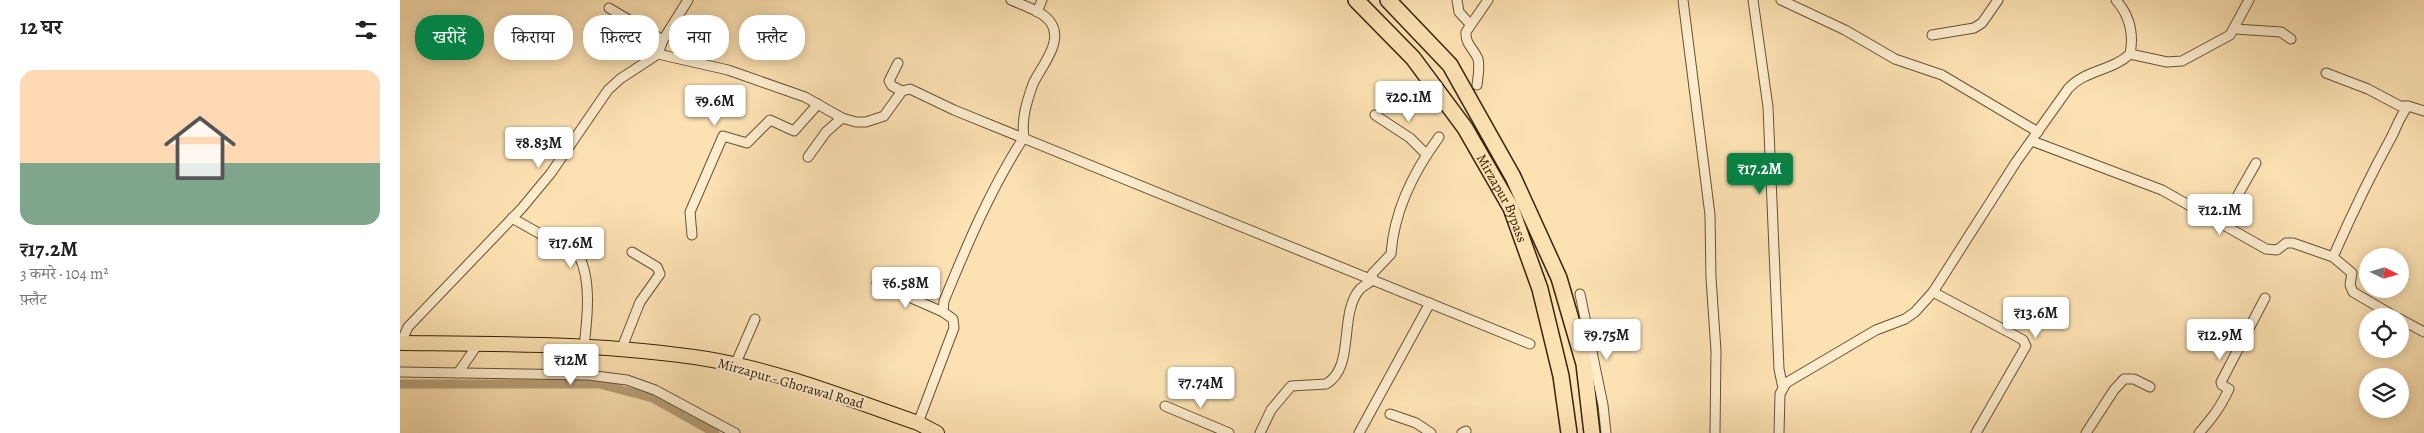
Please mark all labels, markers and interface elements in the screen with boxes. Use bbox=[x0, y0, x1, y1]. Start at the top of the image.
text: 12 घर bbox=[20, 13, 62, 41]
chip: खरीदें bbox=[415, 15, 484, 60]
chip: किराया bbox=[494, 15, 573, 60]
chip: फ़िल्टर bbox=[583, 15, 659, 60]
chip: नया bbox=[669, 15, 729, 60]
chip: फ़्लैट bbox=[739, 15, 805, 60]
icon: filters bbox=[352, 16, 380, 44]
pin: ₹20.1M bbox=[1368, 80, 1450, 123]
pin: ₹9.6M bbox=[680, 84, 750, 127]
text: ₹20.1M bbox=[1386, 86, 1432, 108]
text: ₹9.6M bbox=[696, 90, 734, 112]
icon: home bbox=[155, 103, 245, 193]
pin: ₹8.83M bbox=[498, 126, 580, 169]
text: ₹8.83M bbox=[516, 132, 562, 154]
street label: Mirzapur Bypass bbox=[1472, 150, 1531, 245]
pin: ₹17.2M bbox=[1719, 152, 1801, 195]
text: ₹17.2M bbox=[1738, 158, 1782, 180]
pin: ₹12.1M bbox=[2179, 194, 2261, 236]
text: ₹12.1M bbox=[2198, 199, 2242, 221]
pin: ₹17.6M bbox=[530, 226, 612, 269]
text: ₹17.6M bbox=[549, 232, 593, 254]
text: ₹17.2M bbox=[20, 235, 78, 263]
north arrow bbox=[2359, 248, 2409, 298]
map controls bbox=[2359, 248, 2409, 418]
text: 3 कमरे · 104 m² bbox=[20, 263, 109, 285]
pin: ₹6.58M bbox=[865, 266, 947, 309]
text: ₹6.58M bbox=[883, 272, 929, 294]
text: फ़्लैट bbox=[20, 289, 47, 311]
pin: ₹13.6M bbox=[1995, 296, 2077, 339]
text: ₹13.6M bbox=[2014, 302, 2058, 324]
button: locate bbox=[2359, 308, 2409, 358]
pin: ₹9.75M bbox=[1566, 318, 1648, 361]
pin: ₹12.9M bbox=[2179, 318, 2261, 361]
text: ₹9.75M bbox=[1585, 324, 1629, 346]
text: ₹12.9M bbox=[2198, 324, 2242, 346]
pin: ₹12M bbox=[541, 344, 601, 386]
text: ₹12M bbox=[555, 349, 587, 371]
street label: Mirzapur - Ghorawal Road bbox=[716, 354, 867, 414]
pin: ₹7.74M bbox=[1160, 366, 1242, 409]
button: layers bbox=[2359, 368, 2409, 418]
text: ₹7.74M bbox=[1178, 372, 1224, 394]

